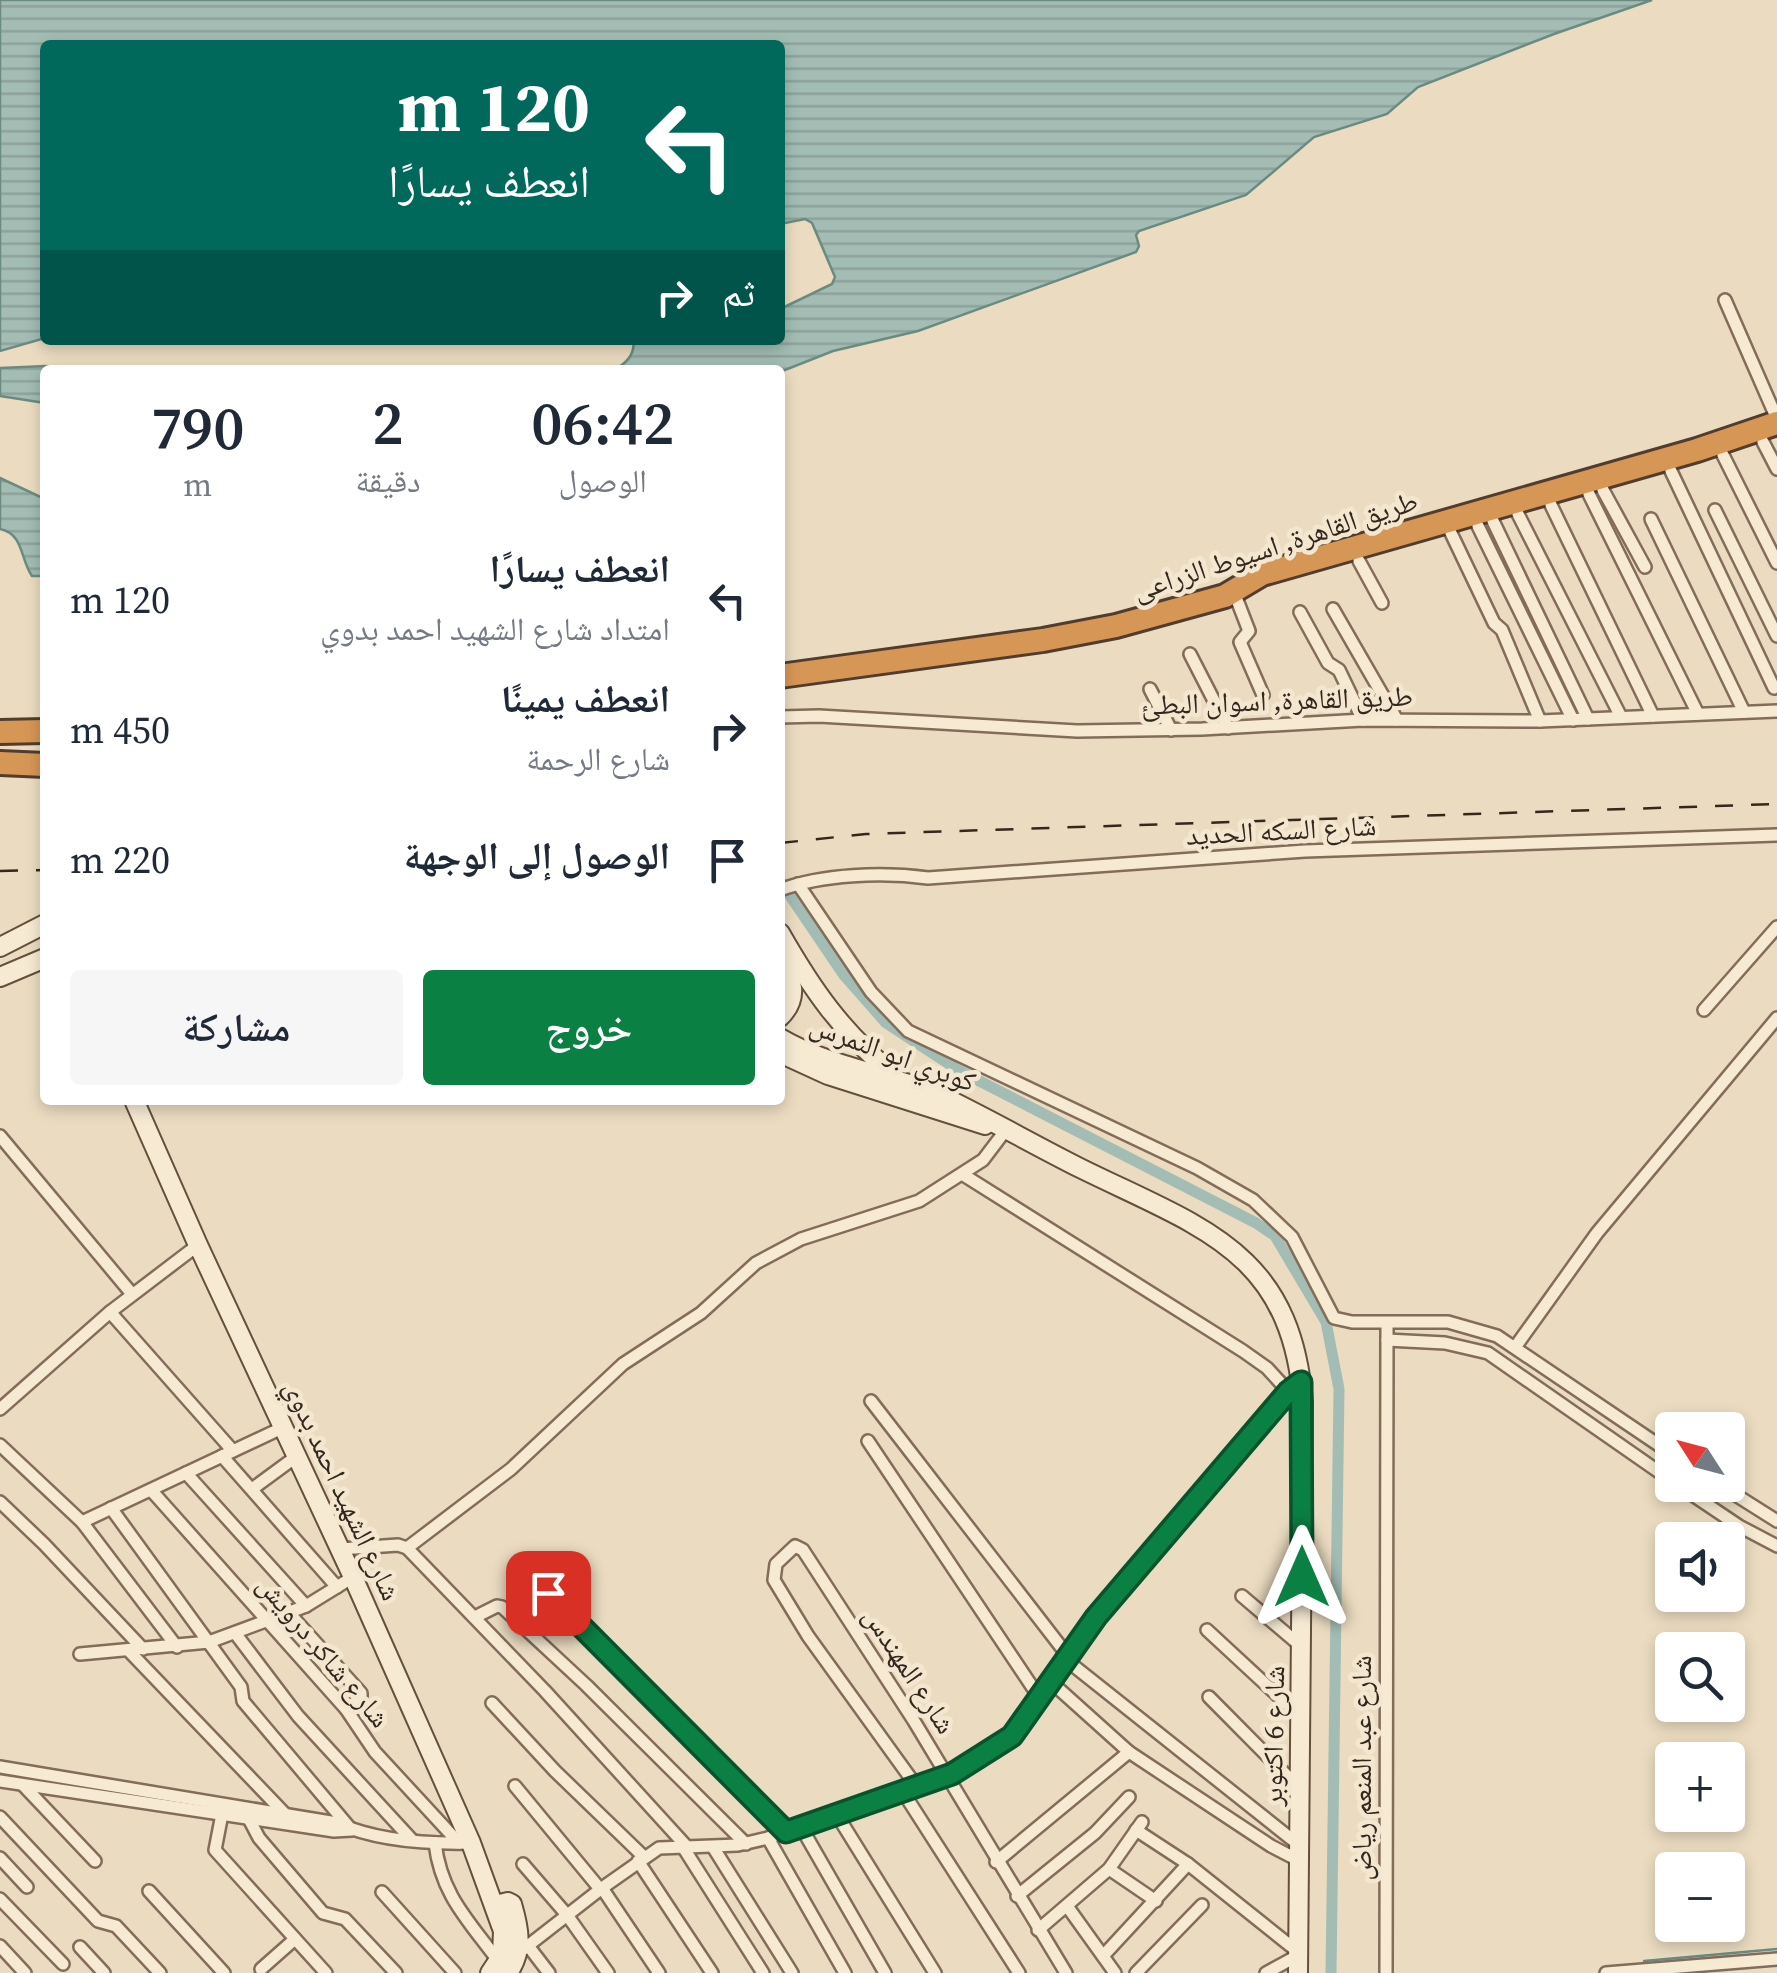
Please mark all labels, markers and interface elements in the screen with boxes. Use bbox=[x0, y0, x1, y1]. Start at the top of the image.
text: 120 m bbox=[398, 58, 590, 154]
icon: left bbox=[625, 80, 755, 210]
text: انعطف يسارًا bbox=[388, 150, 590, 212]
text: ثم bbox=[722, 267, 755, 319]
icon: right bbox=[647, 270, 702, 325]
text: 2 bbox=[372, 382, 404, 464]
text: 06:42 bbox=[531, 382, 674, 464]
text: 790 bbox=[151, 387, 245, 469]
text: دقيقة bbox=[355, 459, 420, 503]
text: الوصول bbox=[558, 459, 647, 503]
text: m bbox=[183, 463, 212, 507]
street label: طريق القاهرة, اسيوط الزراعى bbox=[1128, 481, 1422, 609]
text: انعطف يسارًا bbox=[490, 543, 670, 595]
icon: left bbox=[700, 573, 755, 628]
text: 120 m bbox=[70, 574, 170, 626]
text: امتداد شارع الشهيد احمد بدوي bbox=[320, 607, 670, 651]
text: انعطف يمينًا bbox=[501, 673, 670, 725]
street label: طريق القاهرة, اسوان البطئ bbox=[1141, 676, 1413, 724]
icon: right bbox=[700, 703, 755, 758]
text: 450 m bbox=[70, 704, 170, 756]
text: شارع الرحمة bbox=[526, 737, 670, 781]
street label: شارع السكه الحديد bbox=[1185, 806, 1377, 854]
text: الوصول إلى الوجهة bbox=[404, 830, 670, 882]
icon: arrive bbox=[700, 833, 755, 888]
text: 220 m bbox=[70, 834, 170, 886]
button: مشاركة bbox=[70, 970, 403, 1085]
button: خروج bbox=[423, 970, 755, 1085]
street label: كوبري ابو النمرس bbox=[804, 1005, 981, 1105]
street label: شارع الشهيد احمد بدوي bbox=[272, 1374, 411, 1608]
north arrow bbox=[1655, 1412, 1745, 1502]
map controls bbox=[1655, 1412, 1745, 1942]
button: sound bbox=[1655, 1522, 1745, 1612]
position arrow bbox=[1250, 1525, 1354, 1629]
pin bbox=[506, 1551, 591, 1636]
icon: arrive bbox=[521, 1566, 576, 1621]
street label: شارع شاكر درويش bbox=[249, 1567, 399, 1735]
street label: شارع المهندس bbox=[855, 1599, 965, 1741]
button: search bbox=[1655, 1632, 1745, 1722]
street label: شارع عبد المنعم رياض bbox=[1342, 1655, 1380, 1881]
street label: شارع 6 اكتوبر bbox=[1253, 1665, 1293, 1808]
button: + bbox=[1655, 1742, 1745, 1832]
button: − bbox=[1655, 1852, 1745, 1942]

